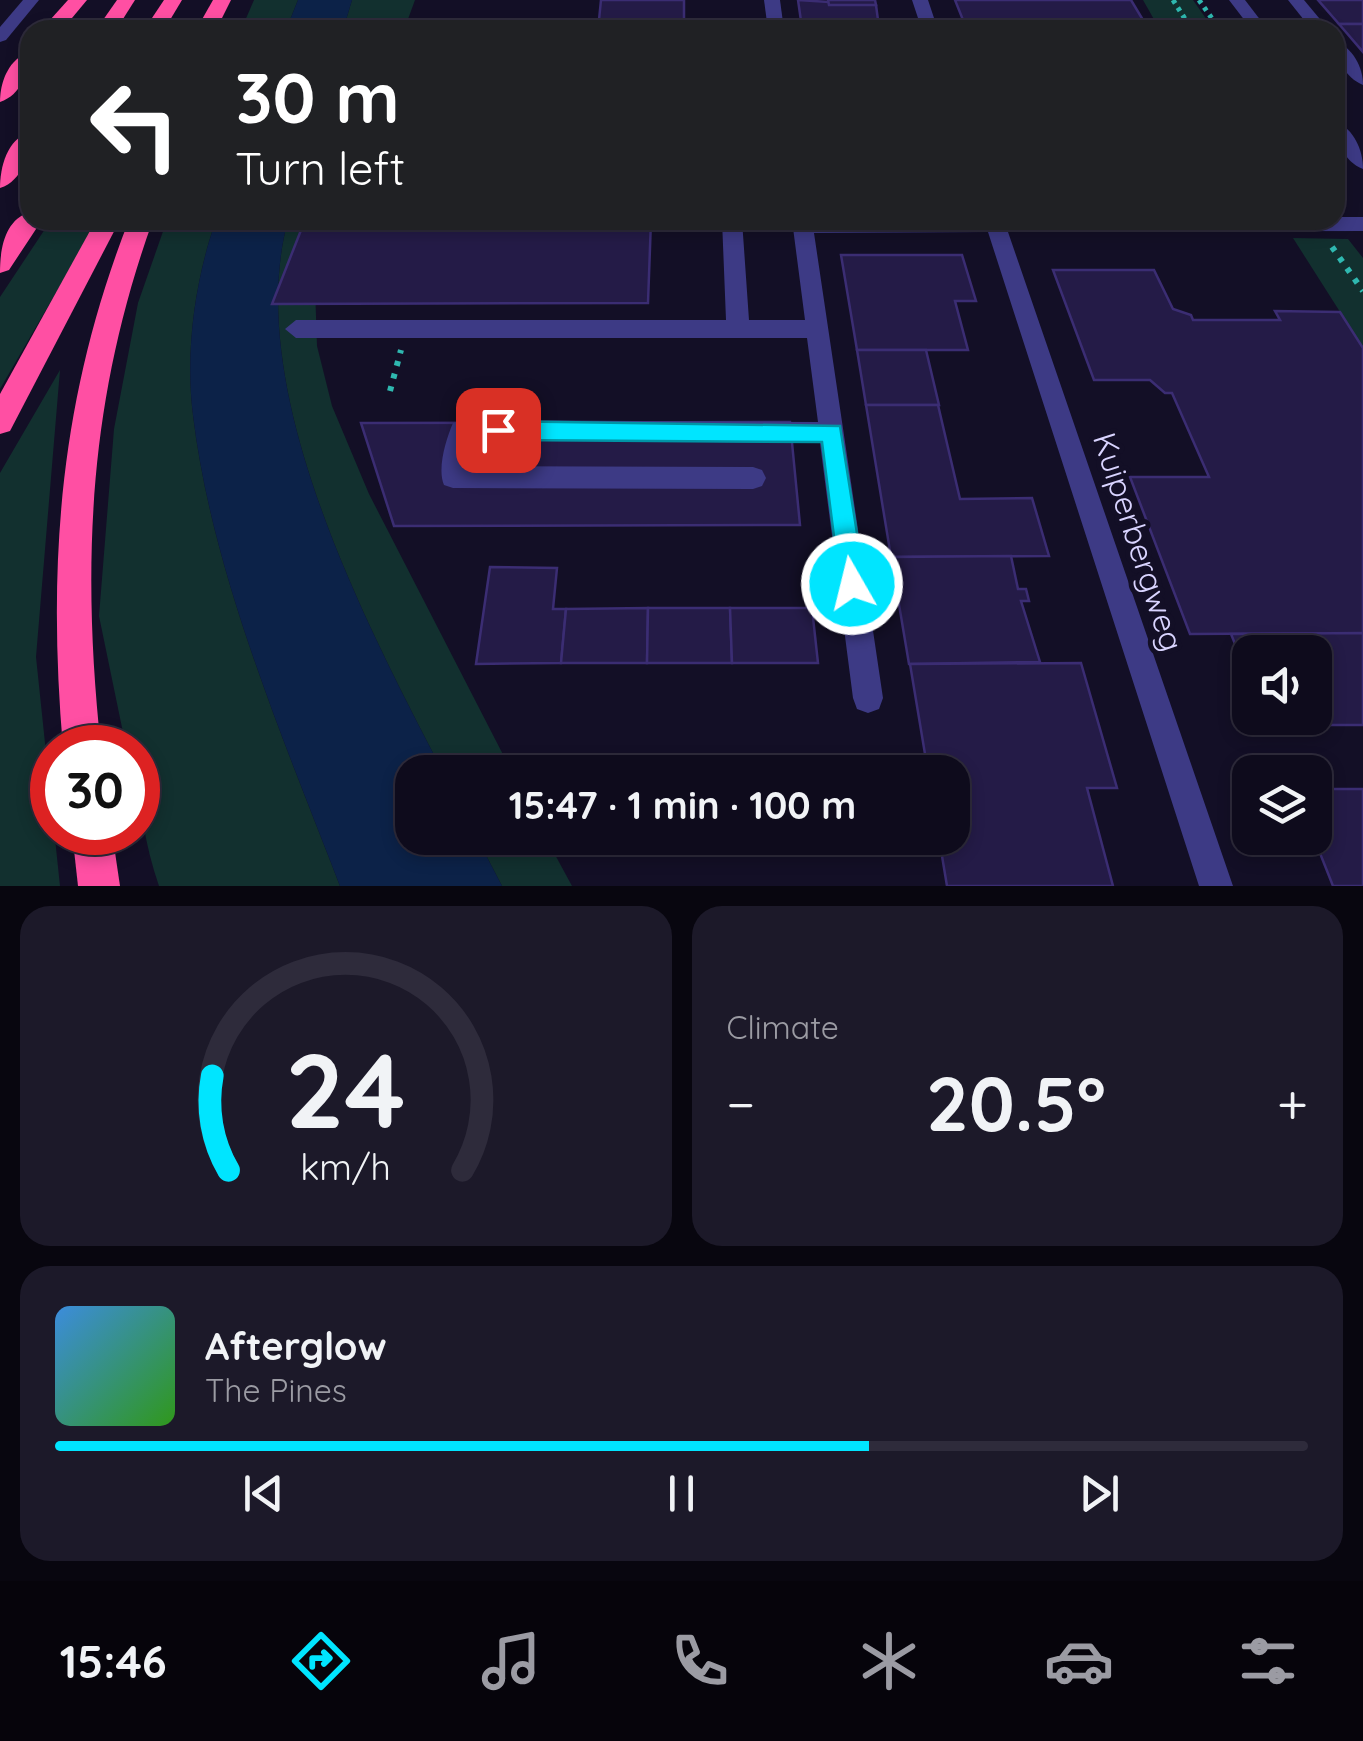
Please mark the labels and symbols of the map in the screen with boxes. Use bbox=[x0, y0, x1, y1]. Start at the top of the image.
pin bbox=[456, 388, 541, 473]
street label: Kuiperbergweg bbox=[1085, 427, 1193, 656]
position arrow bbox=[800, 532, 904, 636]
speed limit sign: 30 bbox=[30, 725, 160, 855]

